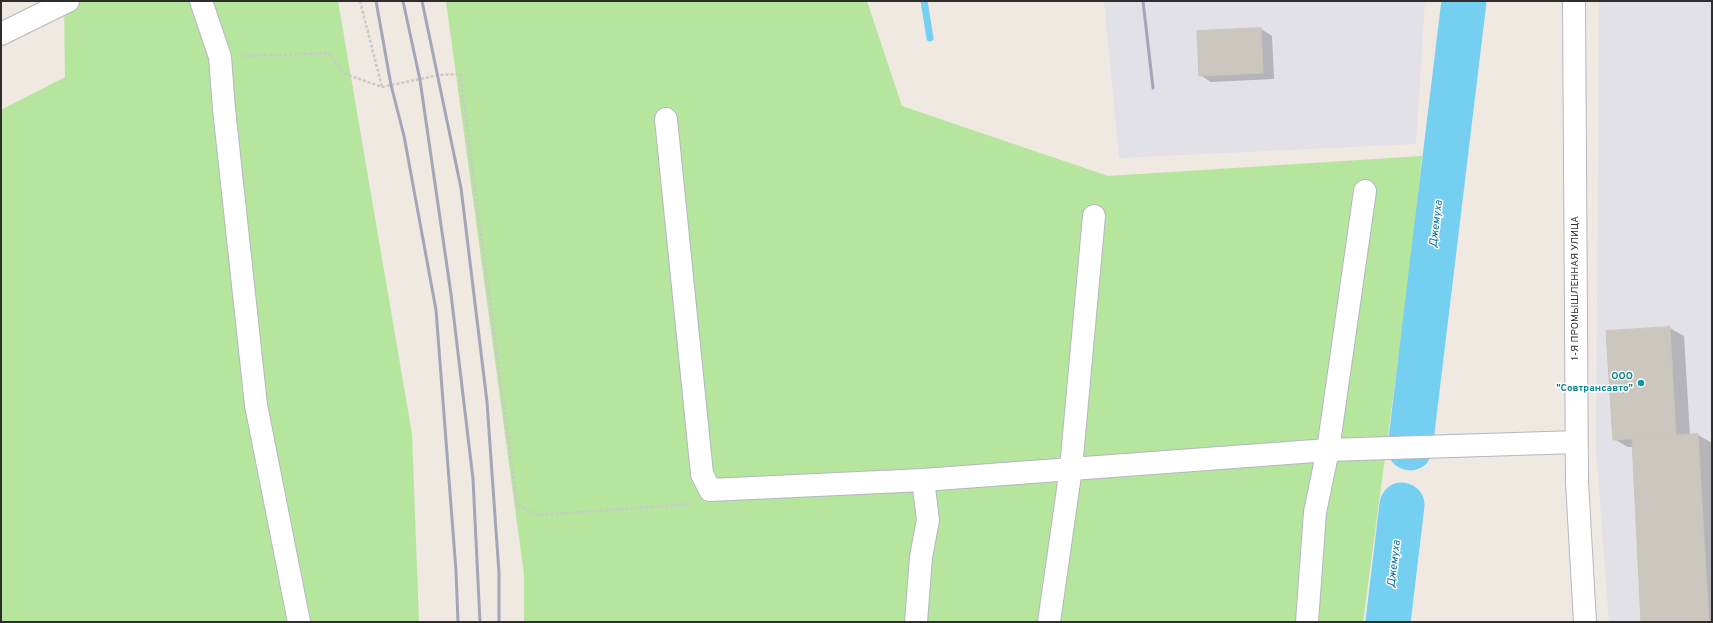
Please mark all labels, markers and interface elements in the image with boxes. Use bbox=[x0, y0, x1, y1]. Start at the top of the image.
water label: Джемуха bbox=[1428, 200, 1446, 248]
street label: 1-Я ПРОМЫШЛЕННАЯ УЛИЦА bbox=[1570, 216, 1582, 360]
place label: ООО "Совтрансавто" bbox=[1556, 371, 1633, 394]
marker: ООО "Совтрансавто" bbox=[1636, 378, 1646, 388]
water label: Джемуха bbox=[1386, 540, 1404, 588]

